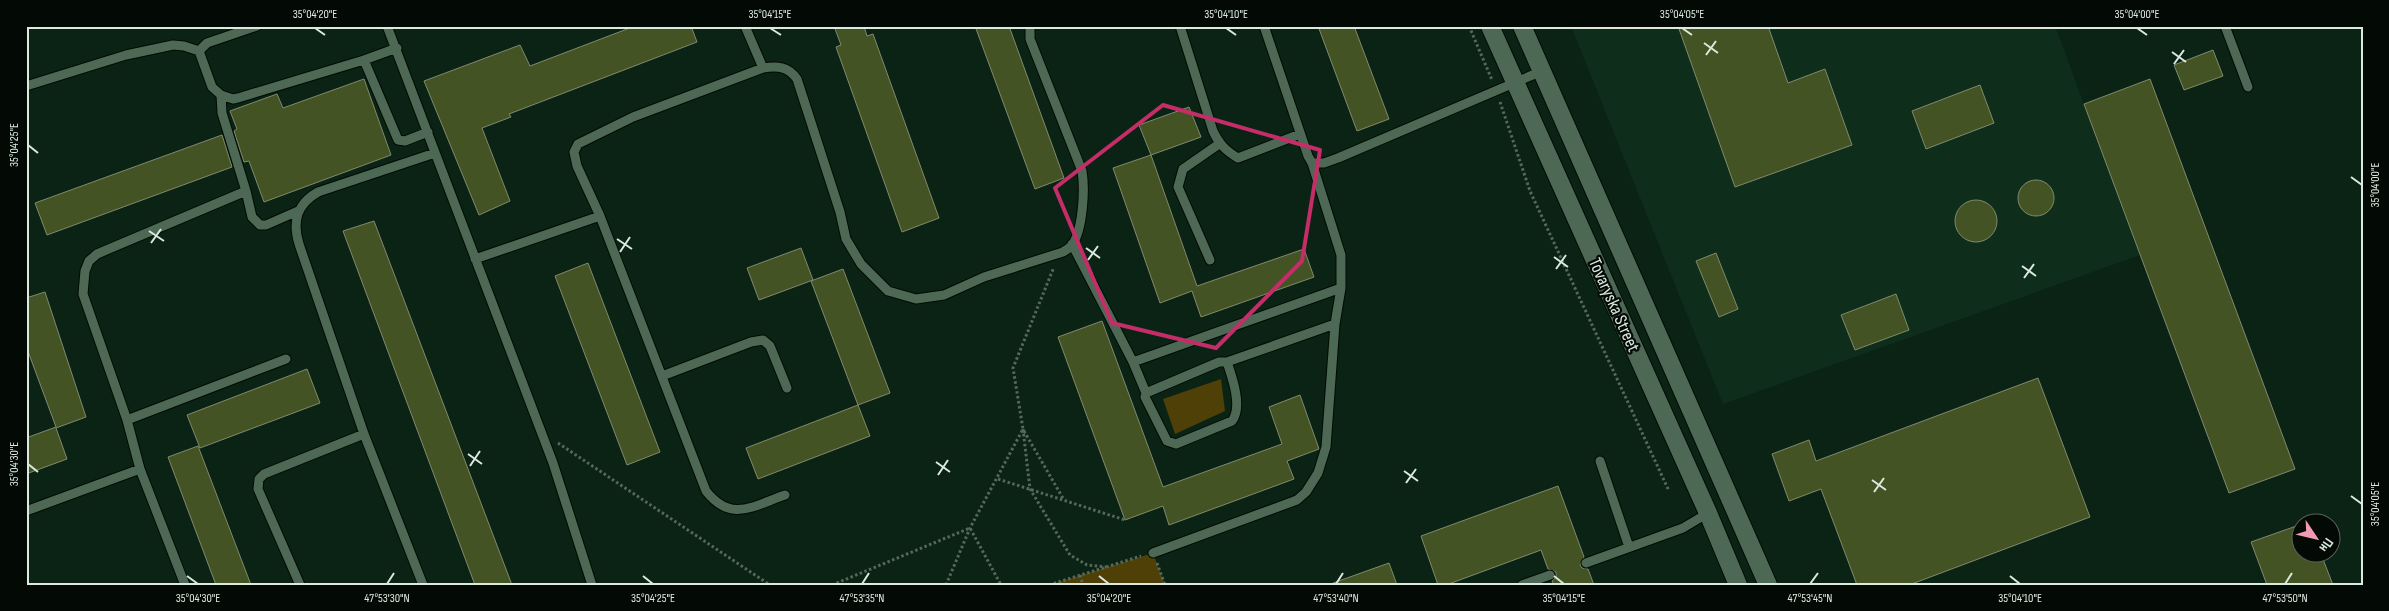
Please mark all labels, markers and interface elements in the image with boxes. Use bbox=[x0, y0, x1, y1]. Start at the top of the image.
text: 35°04'20"E bbox=[293, 7, 337, 22]
text: 35°04'15"E bbox=[748, 7, 792, 22]
text: 35°04'10"E bbox=[1204, 7, 1248, 22]
text: 35°04'05"E bbox=[1660, 7, 1704, 22]
text: 35°04'00"E bbox=[2115, 7, 2159, 22]
text: 35°04'25"E bbox=[7, 123, 22, 167]
text: 35°04'00"E bbox=[2368, 163, 2383, 207]
street label: Tovaryska Street bbox=[1584, 255, 1644, 356]
text: 35°04'30"E bbox=[7, 442, 22, 486]
text: 35°04'05"E bbox=[2368, 482, 2383, 526]
north arrow bbox=[2292, 514, 2342, 564]
text: Пн bbox=[2315, 535, 2337, 556]
text: 35°04'30"E bbox=[176, 591, 220, 606]
text: 47°53'30"N bbox=[364, 591, 410, 606]
text: 35°04'25"E bbox=[631, 591, 675, 606]
text: 47°53'35"N bbox=[840, 591, 884, 606]
text: 35°04'20"E bbox=[1087, 591, 1131, 606]
text: 47°53'40"N bbox=[1313, 591, 1359, 606]
text: 35°04'15"E bbox=[1542, 591, 1586, 606]
text: 47°53'45"N bbox=[1788, 591, 1832, 606]
text: 35°04'10"E bbox=[1998, 591, 2042, 606]
text: 47°53'50"N bbox=[2262, 591, 2308, 606]

